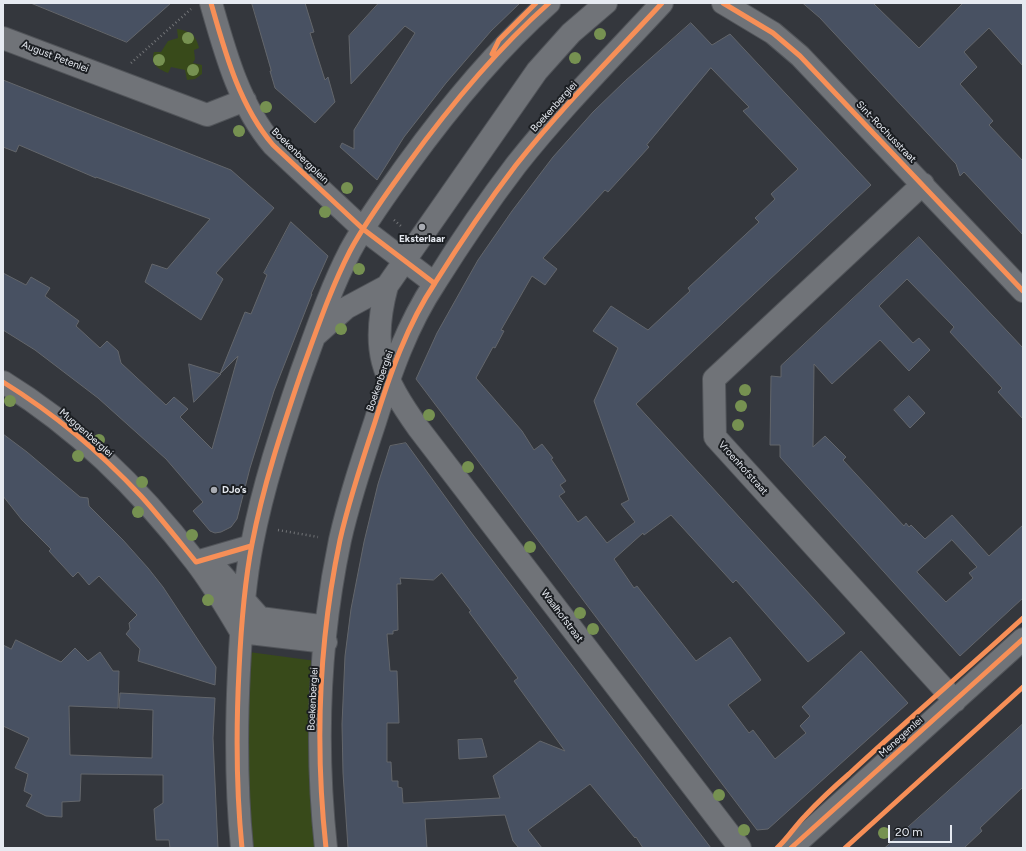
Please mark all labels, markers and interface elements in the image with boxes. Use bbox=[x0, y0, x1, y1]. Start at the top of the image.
street label: August Petenlei bbox=[20, 39, 90, 75]
street label: Boekenberglei bbox=[528, 79, 580, 135]
street label: Sint-Rochusstraat bbox=[854, 99, 918, 165]
street label: Boekenbergplein bbox=[269, 126, 331, 186]
marker: Eksterlaar bbox=[417, 222, 427, 232]
place label: Eksterlaar bbox=[399, 233, 445, 245]
street label: Boekenberglei bbox=[364, 349, 396, 413]
street label: Muggenberglei bbox=[57, 406, 115, 460]
street label: Vroenhofstraat bbox=[716, 439, 770, 497]
place label: DJo’s bbox=[222, 484, 246, 496]
marker: DJo’s bbox=[209, 485, 219, 495]
street label: Waalhofstraat bbox=[538, 587, 586, 645]
street label: Boekenberglei bbox=[305, 667, 321, 731]
street label: Menegemlei bbox=[877, 714, 925, 760]
scale bar bbox=[890, 817, 954, 843]
text: 20 m bbox=[895, 825, 923, 839]

